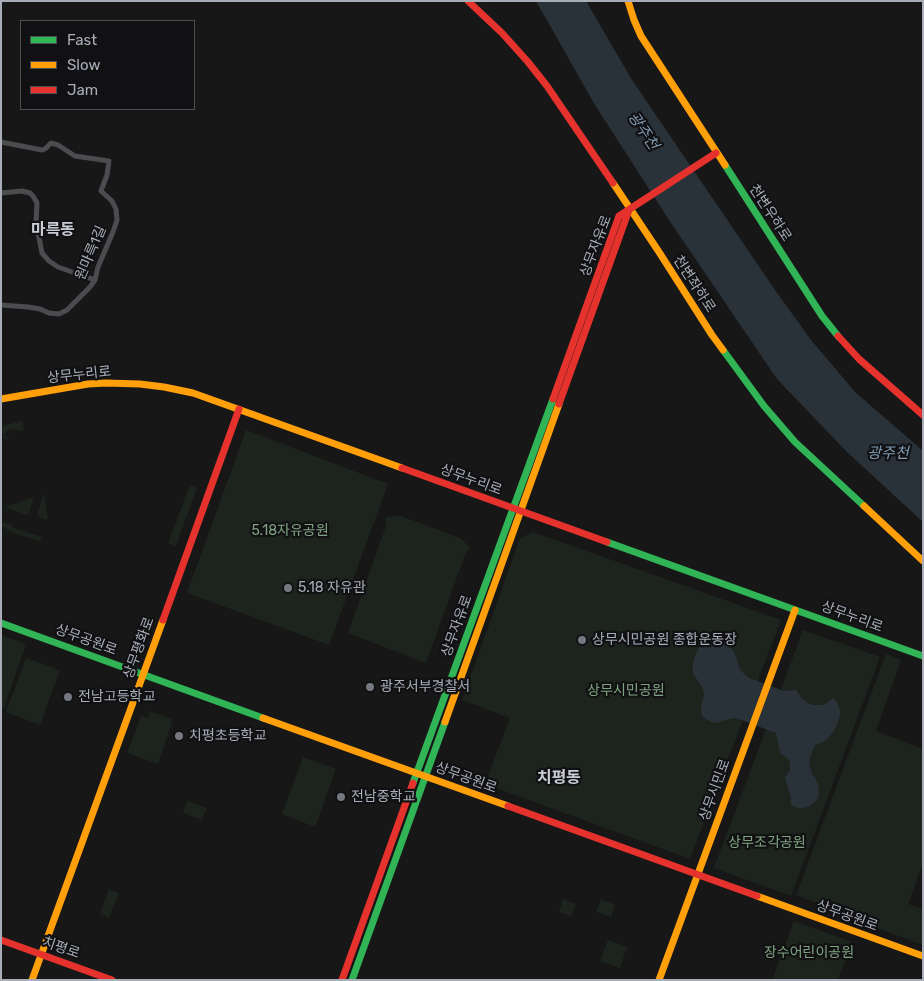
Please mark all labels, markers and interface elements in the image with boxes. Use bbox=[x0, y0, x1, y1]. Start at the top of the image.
legend bbox=[20, 20, 195, 110]
text: Fast bbox=[67, 31, 97, 49]
text: Slow bbox=[67, 56, 100, 74]
text: Jam bbox=[67, 81, 98, 99]
water label: 광주천 bbox=[624, 109, 662, 153]
street label: 천변우하로 bbox=[745, 181, 795, 245]
street label: 상무자유로 bbox=[577, 213, 615, 279]
district label: 마륵동 bbox=[31, 220, 75, 240]
street label: 원마륵1길 bbox=[72, 223, 110, 283]
street label: 천변좌하로 bbox=[669, 252, 719, 316]
street label: 상무누리로 bbox=[46, 363, 112, 387]
water label: 광주천 bbox=[867, 445, 909, 463]
street label: 상무누리로 bbox=[438, 461, 504, 499]
park label: 5.18자유공원 bbox=[251, 523, 329, 539]
place label: 5.18 자유관 bbox=[298, 580, 366, 596]
marker: 5.18 자유관 bbox=[282, 582, 294, 594]
street label: 상무자유로 bbox=[438, 593, 476, 659]
street label: 상무누리로 bbox=[819, 598, 885, 636]
street label: 상무평화로 bbox=[120, 615, 158, 681]
street label: 상무공원로 bbox=[53, 621, 119, 659]
place label: 상무시민공원 종합운동장 bbox=[592, 632, 737, 648]
marker: 상무시민공원 종합운동장 bbox=[576, 634, 588, 646]
place label: 광주서부경찰서 bbox=[380, 679, 470, 695]
marker: 광주서부경찰서 bbox=[364, 681, 376, 693]
park label: 상무시민공원 bbox=[587, 683, 665, 699]
place label: 전남고등학교 bbox=[78, 689, 155, 705]
marker: 전남고등학교 bbox=[62, 691, 74, 703]
place label: 치평초등학교 bbox=[189, 728, 266, 744]
marker: 치평초등학교 bbox=[173, 730, 185, 742]
street label: 상무시민로 bbox=[696, 757, 734, 823]
street label: 상무공원로 bbox=[433, 759, 499, 797]
district label: 치평동 bbox=[537, 768, 581, 788]
place label: 전남중학교 bbox=[351, 789, 415, 805]
marker: 전남중학교 bbox=[335, 791, 347, 803]
park label: 상무조각공원 bbox=[728, 835, 806, 851]
street label: 상무공원로 bbox=[814, 897, 880, 935]
street label: 치평로 bbox=[40, 934, 82, 962]
park label: 장수어린이공원 bbox=[764, 945, 854, 961]

